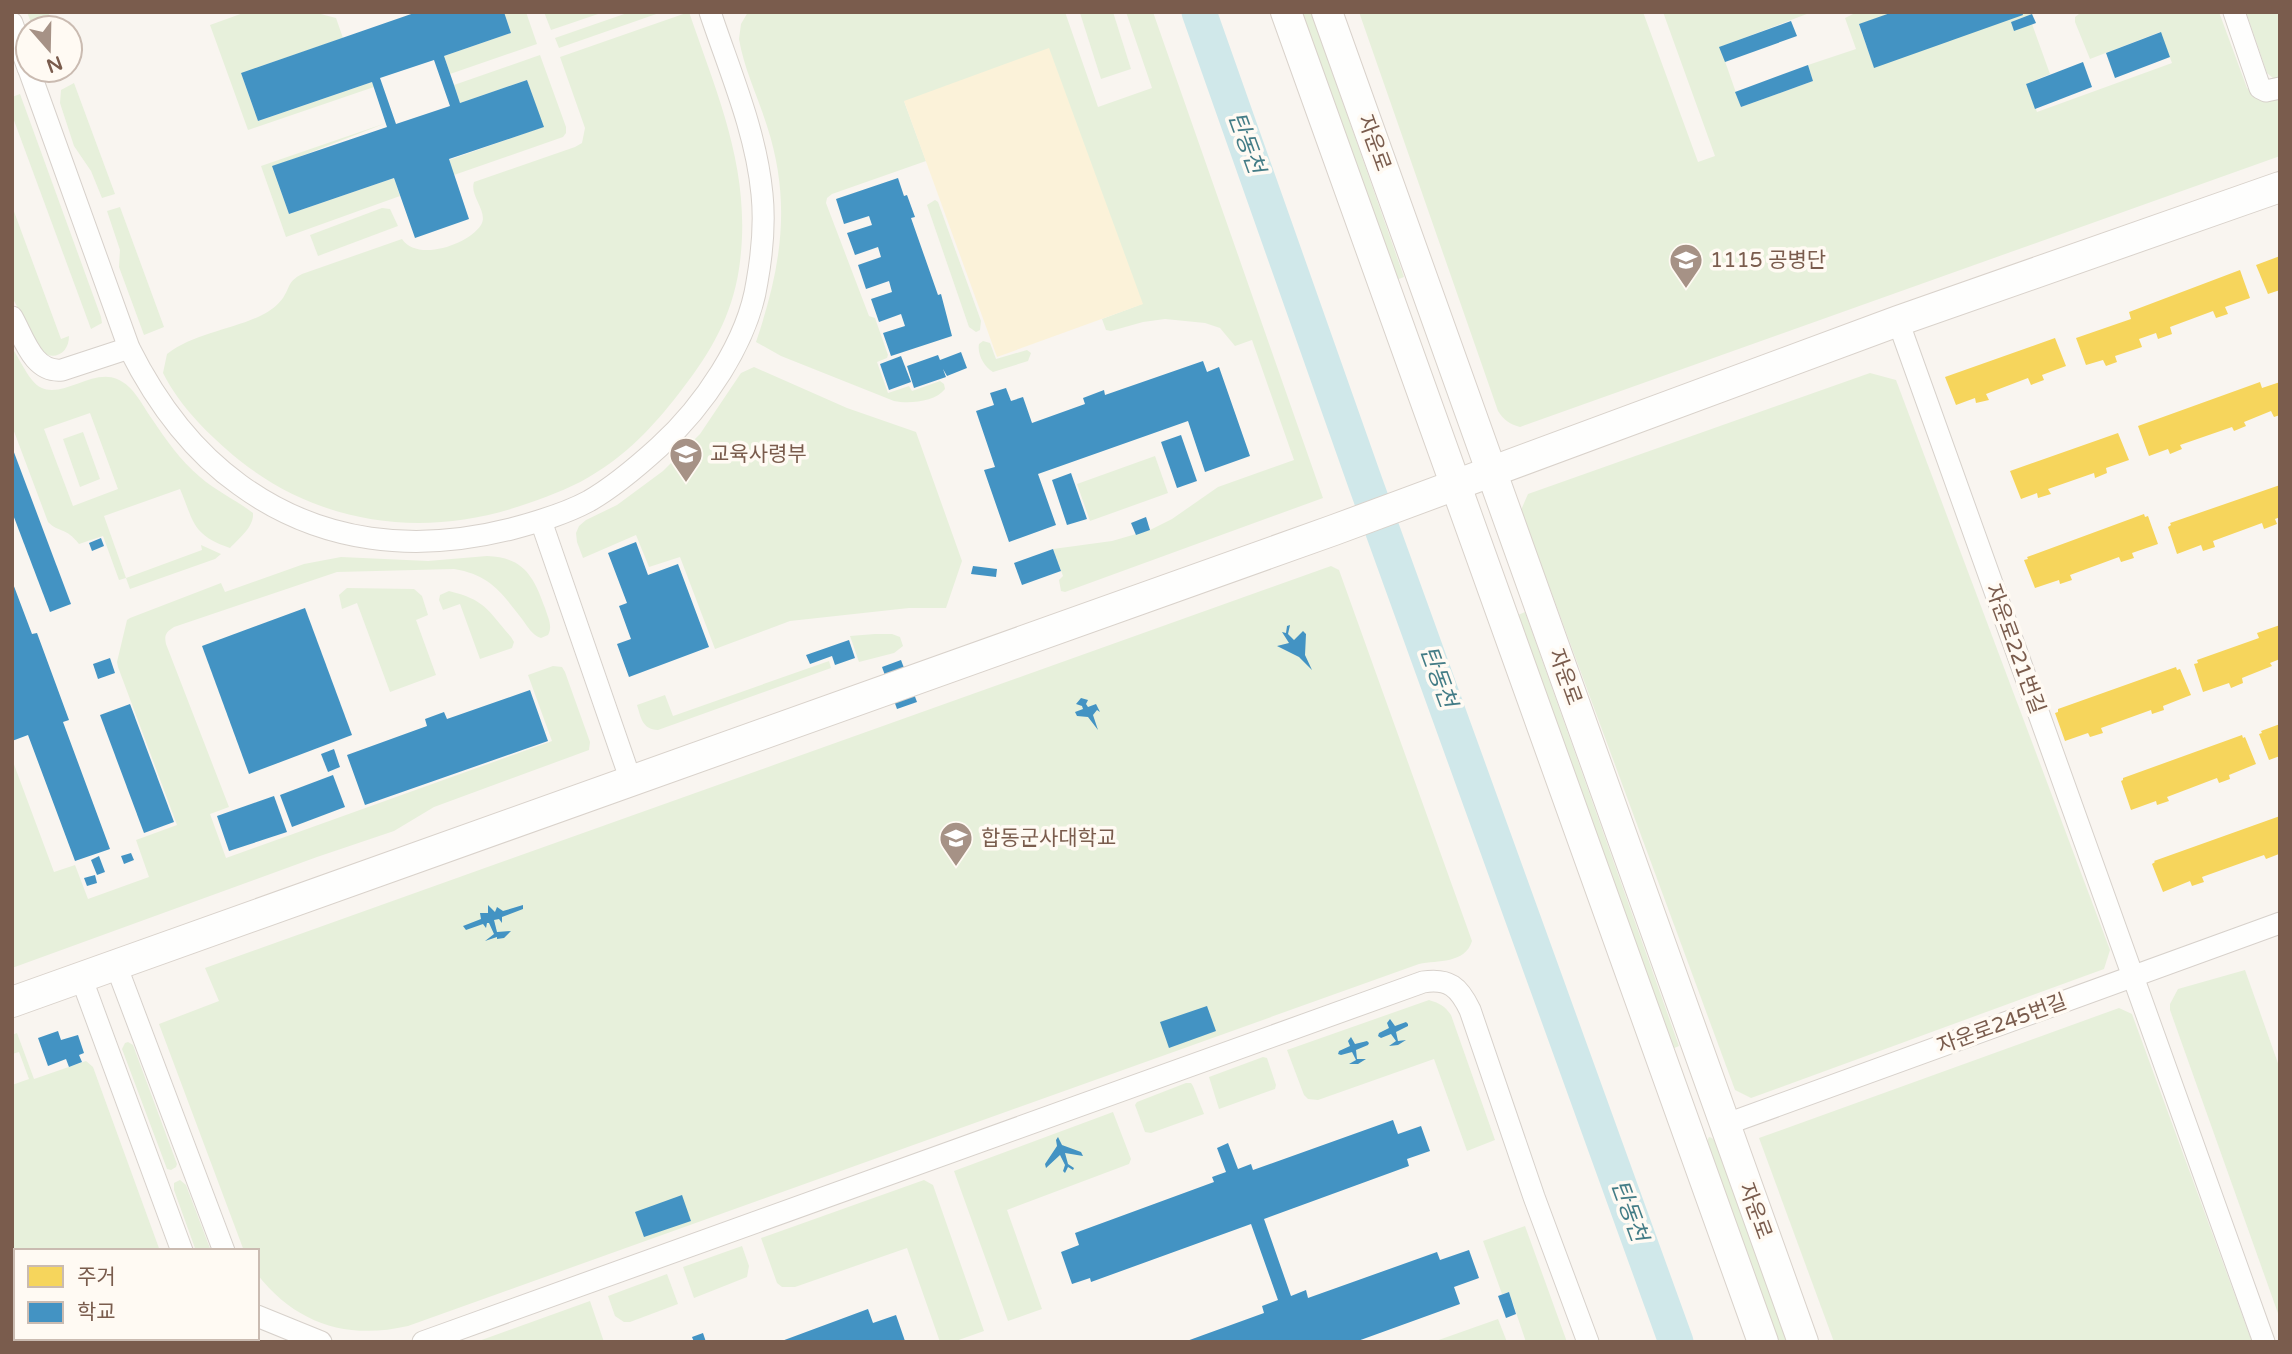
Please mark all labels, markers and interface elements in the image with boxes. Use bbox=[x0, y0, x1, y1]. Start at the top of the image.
north arrow bbox=[14, 14, 84, 84]
text: N bbox=[44, 51, 65, 77]
water label: 탄동천 bbox=[1222, 108, 1271, 180]
street label: 자운로 bbox=[1352, 111, 1396, 175]
school or university icon: 1115 공병단 bbox=[1667, 241, 1705, 290]
place label: 1115 공병단 bbox=[1710, 248, 1826, 273]
school or university icon: 교육사령부 bbox=[667, 435, 705, 484]
place label: 교육사령부 bbox=[710, 442, 807, 467]
street label: 자운로221번길 bbox=[1980, 581, 2050, 717]
water label: 탄동천 bbox=[1414, 642, 1463, 714]
street label: 자운로 bbox=[1543, 645, 1587, 709]
school or university icon: 합동군사대학교 bbox=[937, 819, 975, 868]
place label: 합동군사대학교 bbox=[981, 826, 1116, 851]
street label: 자운로245번길 bbox=[1934, 989, 2070, 1059]
water label: 탄동천 bbox=[1605, 1176, 1654, 1248]
street label: 자운로 bbox=[1733, 1179, 1777, 1243]
legend bbox=[14, 1249, 259, 1340]
text: 주거 bbox=[77, 1265, 116, 1290]
text: 학교 bbox=[77, 1300, 116, 1325]

